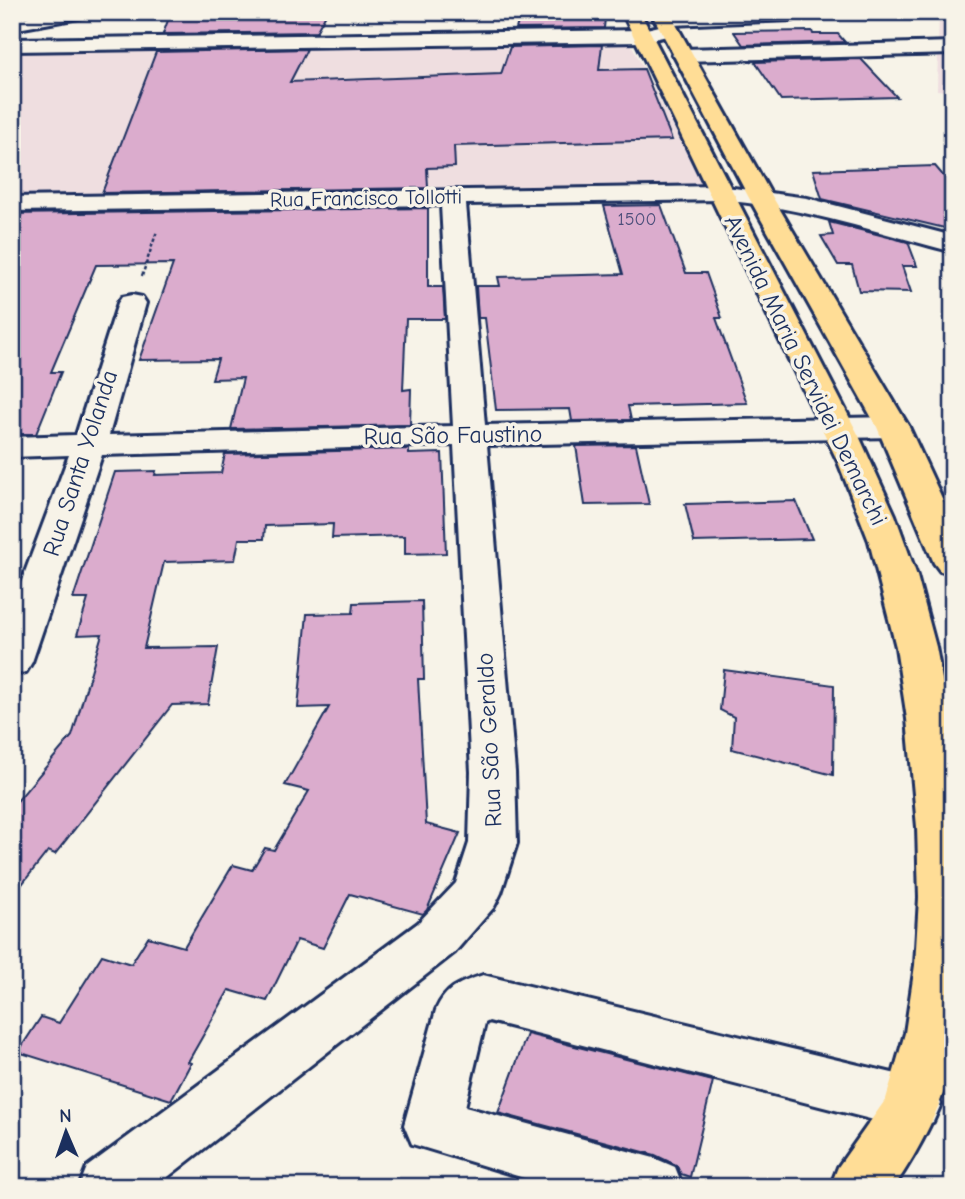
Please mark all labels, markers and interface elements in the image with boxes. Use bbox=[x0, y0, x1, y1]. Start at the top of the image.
street label: Rua Francisco Tollotti bbox=[270, 184, 462, 212]
house number: 1500 bbox=[618, 209, 656, 230]
street label: Avenida Maria Servidei Demarchi bbox=[719, 210, 893, 530]
street label: Rua Santa Yolanda bbox=[37, 366, 123, 560]
street label: Rua São Faustino bbox=[363, 419, 543, 451]
street label: Rua São Geraldo bbox=[470, 652, 508, 828]
north arrow bbox=[32, 1098, 102, 1168]
text: N bbox=[59, 1105, 72, 1127]

